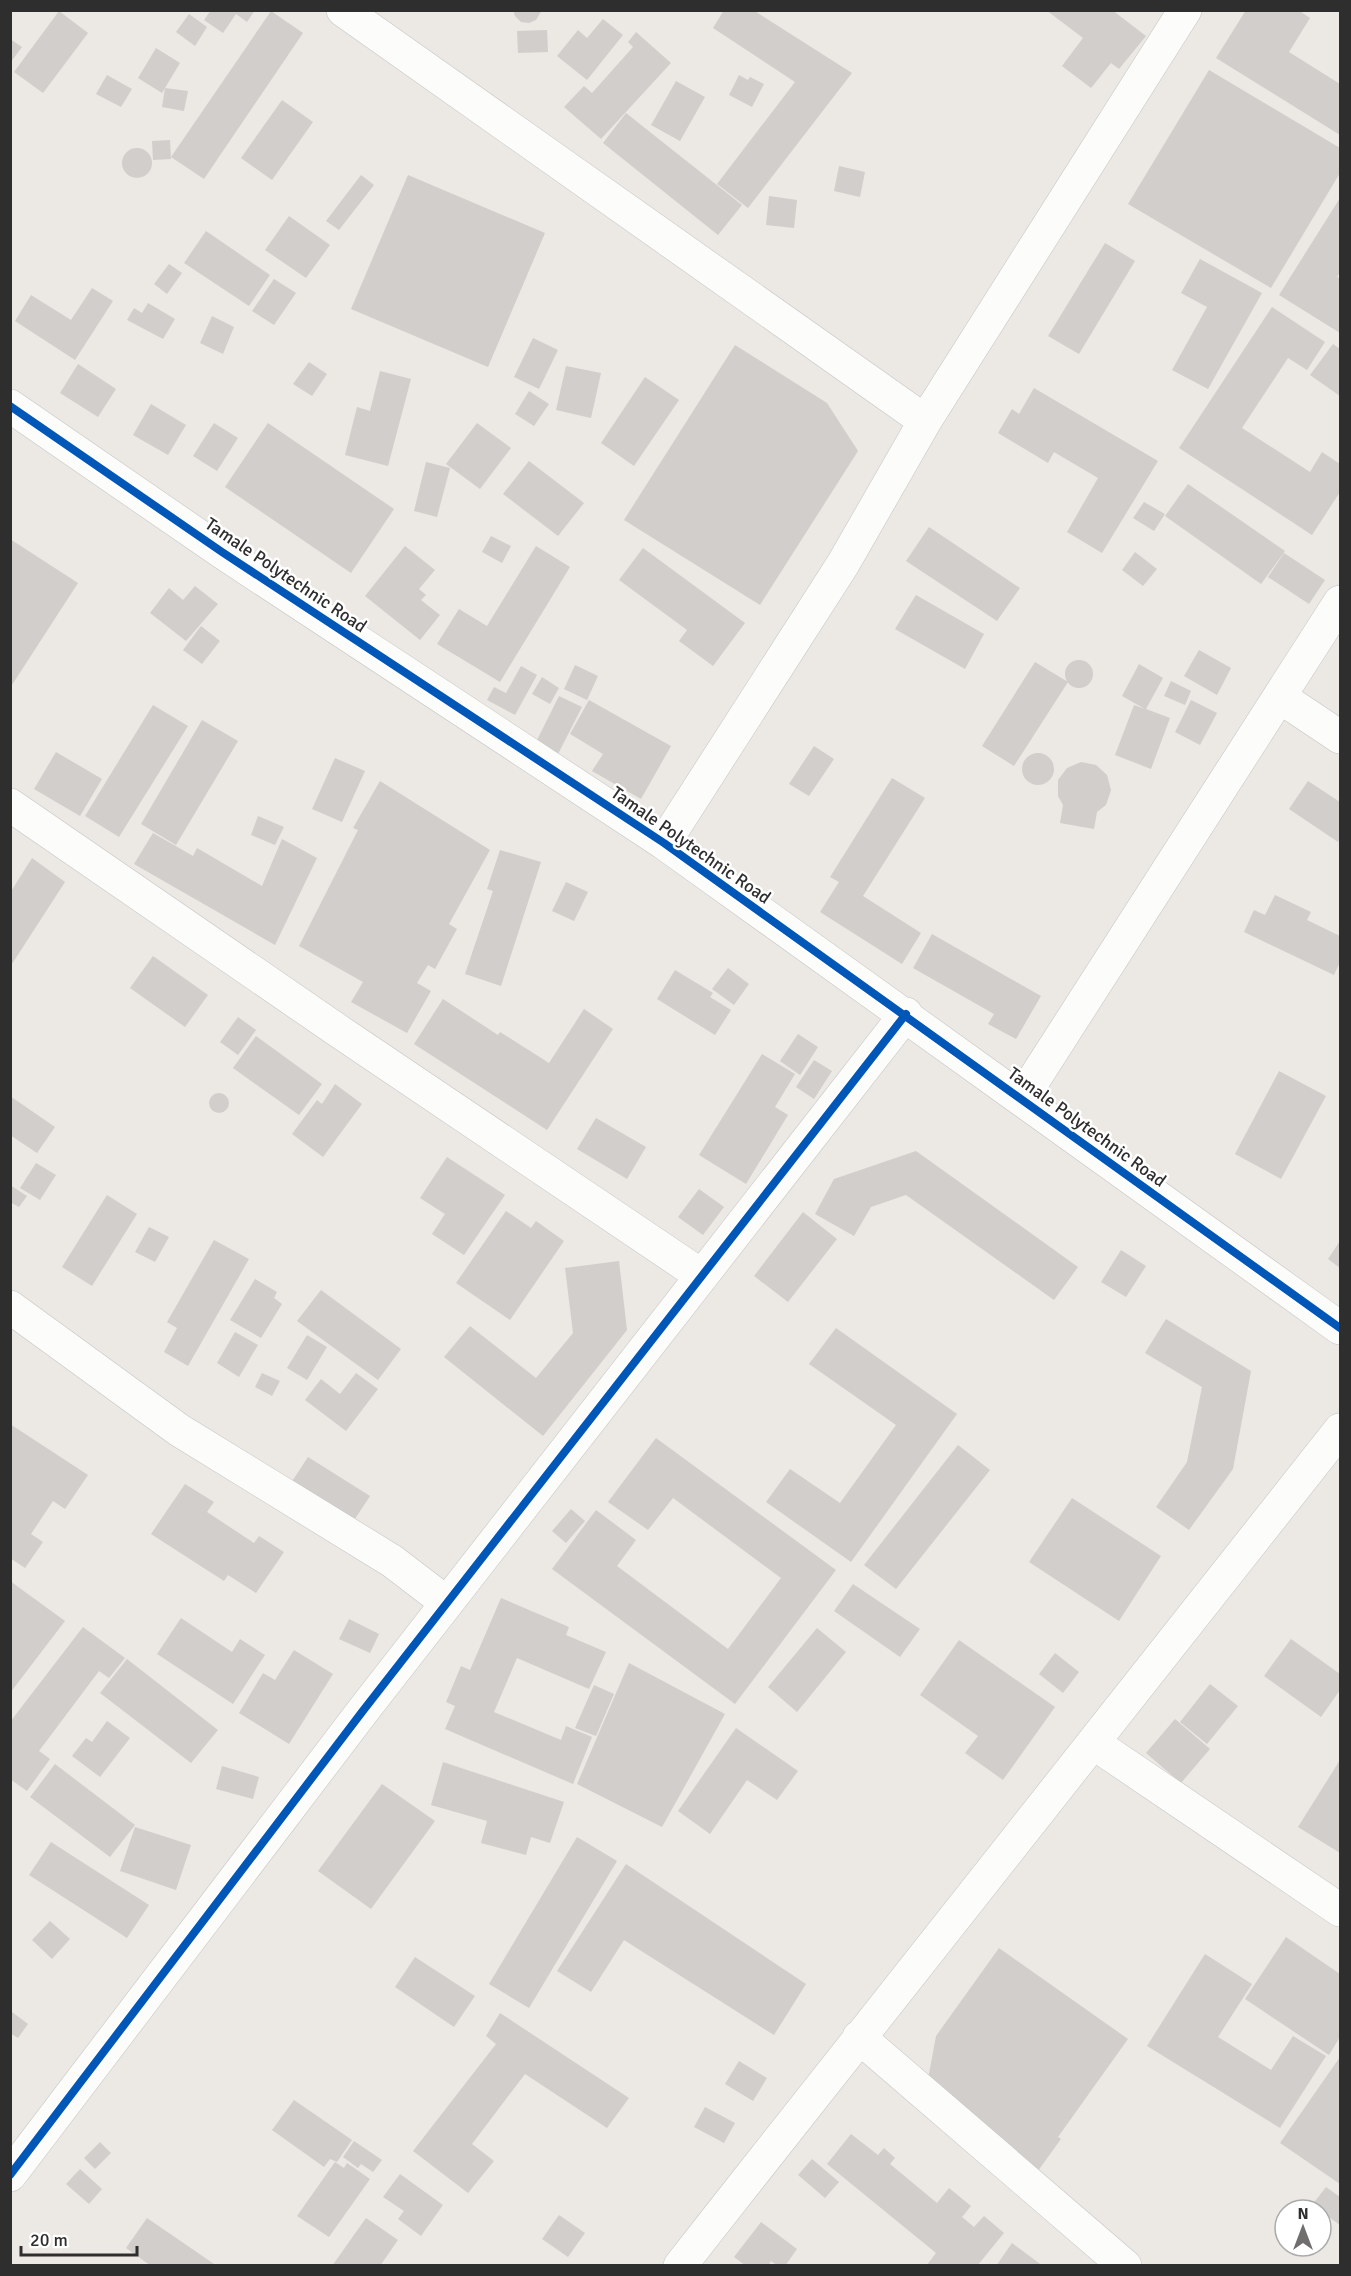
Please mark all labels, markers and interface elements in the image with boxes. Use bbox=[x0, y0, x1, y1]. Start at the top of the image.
street label: Tamale Polytechnic Road bbox=[201, 513, 371, 637]
street label: Tamale Polytechnic Road bbox=[607, 781, 775, 909]
street label: Tamale Polytechnic Road bbox=[1004, 1062, 1170, 1192]
north arrow bbox=[1273, 2198, 1333, 2258]
text: N bbox=[1297, 2204, 1309, 2224]
scale bar bbox=[21, 2219, 136, 2257]
text: 20 m bbox=[30, 2229, 68, 2251]

